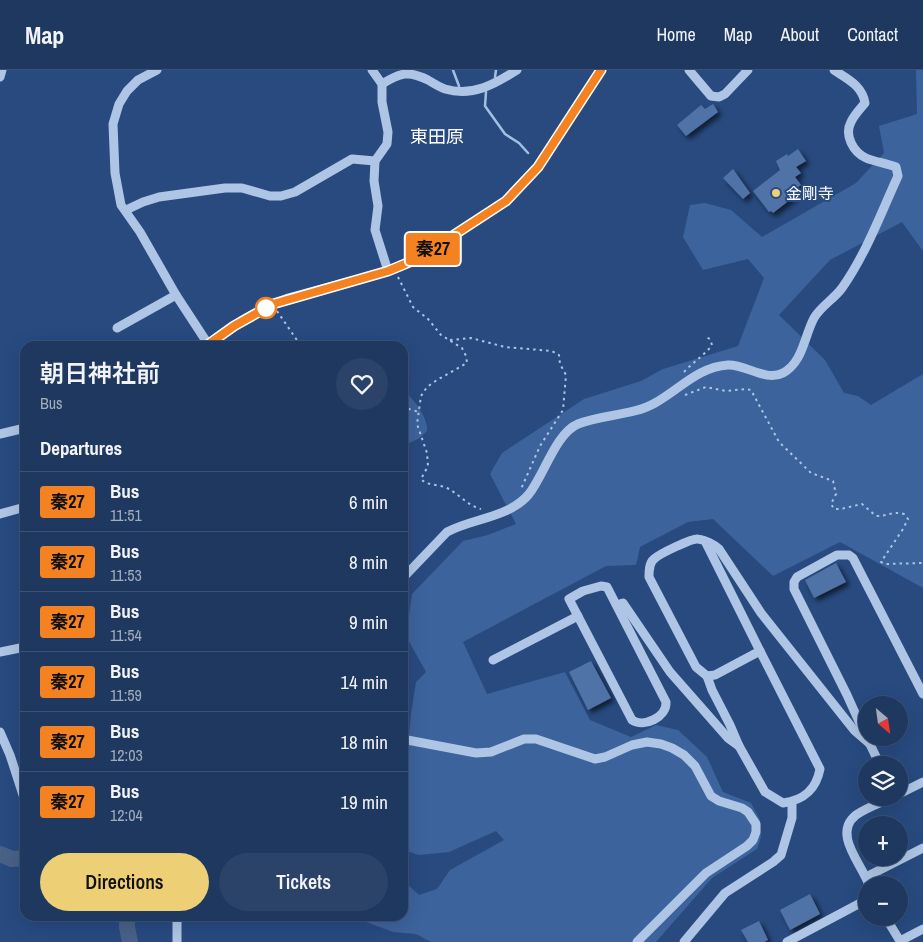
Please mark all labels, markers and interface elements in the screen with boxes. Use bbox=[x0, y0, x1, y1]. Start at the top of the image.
text: Map bbox=[25, 19, 64, 51]
text: Home bbox=[656, 22, 696, 47]
text: Map bbox=[724, 22, 753, 47]
text: About bbox=[781, 22, 819, 47]
text: Contact bbox=[847, 22, 898, 47]
district label: 東田原 bbox=[410, 124, 464, 149]
place label: 金剛寺 bbox=[786, 182, 834, 204]
marker: 金剛寺 bbox=[770, 187, 782, 199]
line badge: 秦27 bbox=[404, 233, 462, 265]
text: 秦27 bbox=[416, 236, 450, 261]
unlabelled marker bbox=[255, 297, 277, 319]
text: 朝日神社前 bbox=[40, 357, 160, 389]
button: heart bbox=[336, 358, 388, 410]
text: Bus bbox=[40, 392, 63, 414]
text: Departures bbox=[40, 435, 122, 461]
text: Bus bbox=[110, 478, 139, 504]
text: 秦27 bbox=[50, 489, 85, 514]
text: 6 min bbox=[349, 489, 388, 515]
text: 11:51 bbox=[110, 504, 142, 526]
text: Bus bbox=[110, 538, 139, 564]
text: 秦27 bbox=[50, 549, 85, 574]
text: 8 min bbox=[349, 549, 388, 575]
text: 11:53 bbox=[110, 564, 142, 586]
text: Bus bbox=[110, 598, 139, 624]
text: 秦27 bbox=[50, 609, 85, 634]
text: 9 min bbox=[349, 609, 388, 635]
text: 11:54 bbox=[110, 624, 142, 646]
text: Bus bbox=[110, 658, 139, 684]
text: 秦27 bbox=[50, 669, 85, 694]
text: 14 min bbox=[340, 669, 388, 695]
text: 11:59 bbox=[110, 684, 142, 706]
north arrow bbox=[858, 696, 908, 746]
map controls bbox=[858, 696, 908, 926]
text: Bus bbox=[110, 718, 139, 744]
text: 秦27 bbox=[50, 729, 85, 754]
text: 18 min bbox=[340, 729, 388, 755]
text: 12:03 bbox=[110, 744, 143, 766]
button: layers bbox=[858, 756, 908, 806]
text: Bus bbox=[110, 778, 139, 804]
text: 秦27 bbox=[50, 789, 85, 814]
text: 19 min bbox=[340, 789, 388, 815]
text: 12:04 bbox=[110, 804, 143, 826]
button: + bbox=[858, 816, 908, 866]
button: Directions bbox=[40, 853, 209, 911]
button: Tickets bbox=[219, 853, 388, 911]
button: − bbox=[858, 876, 908, 926]

